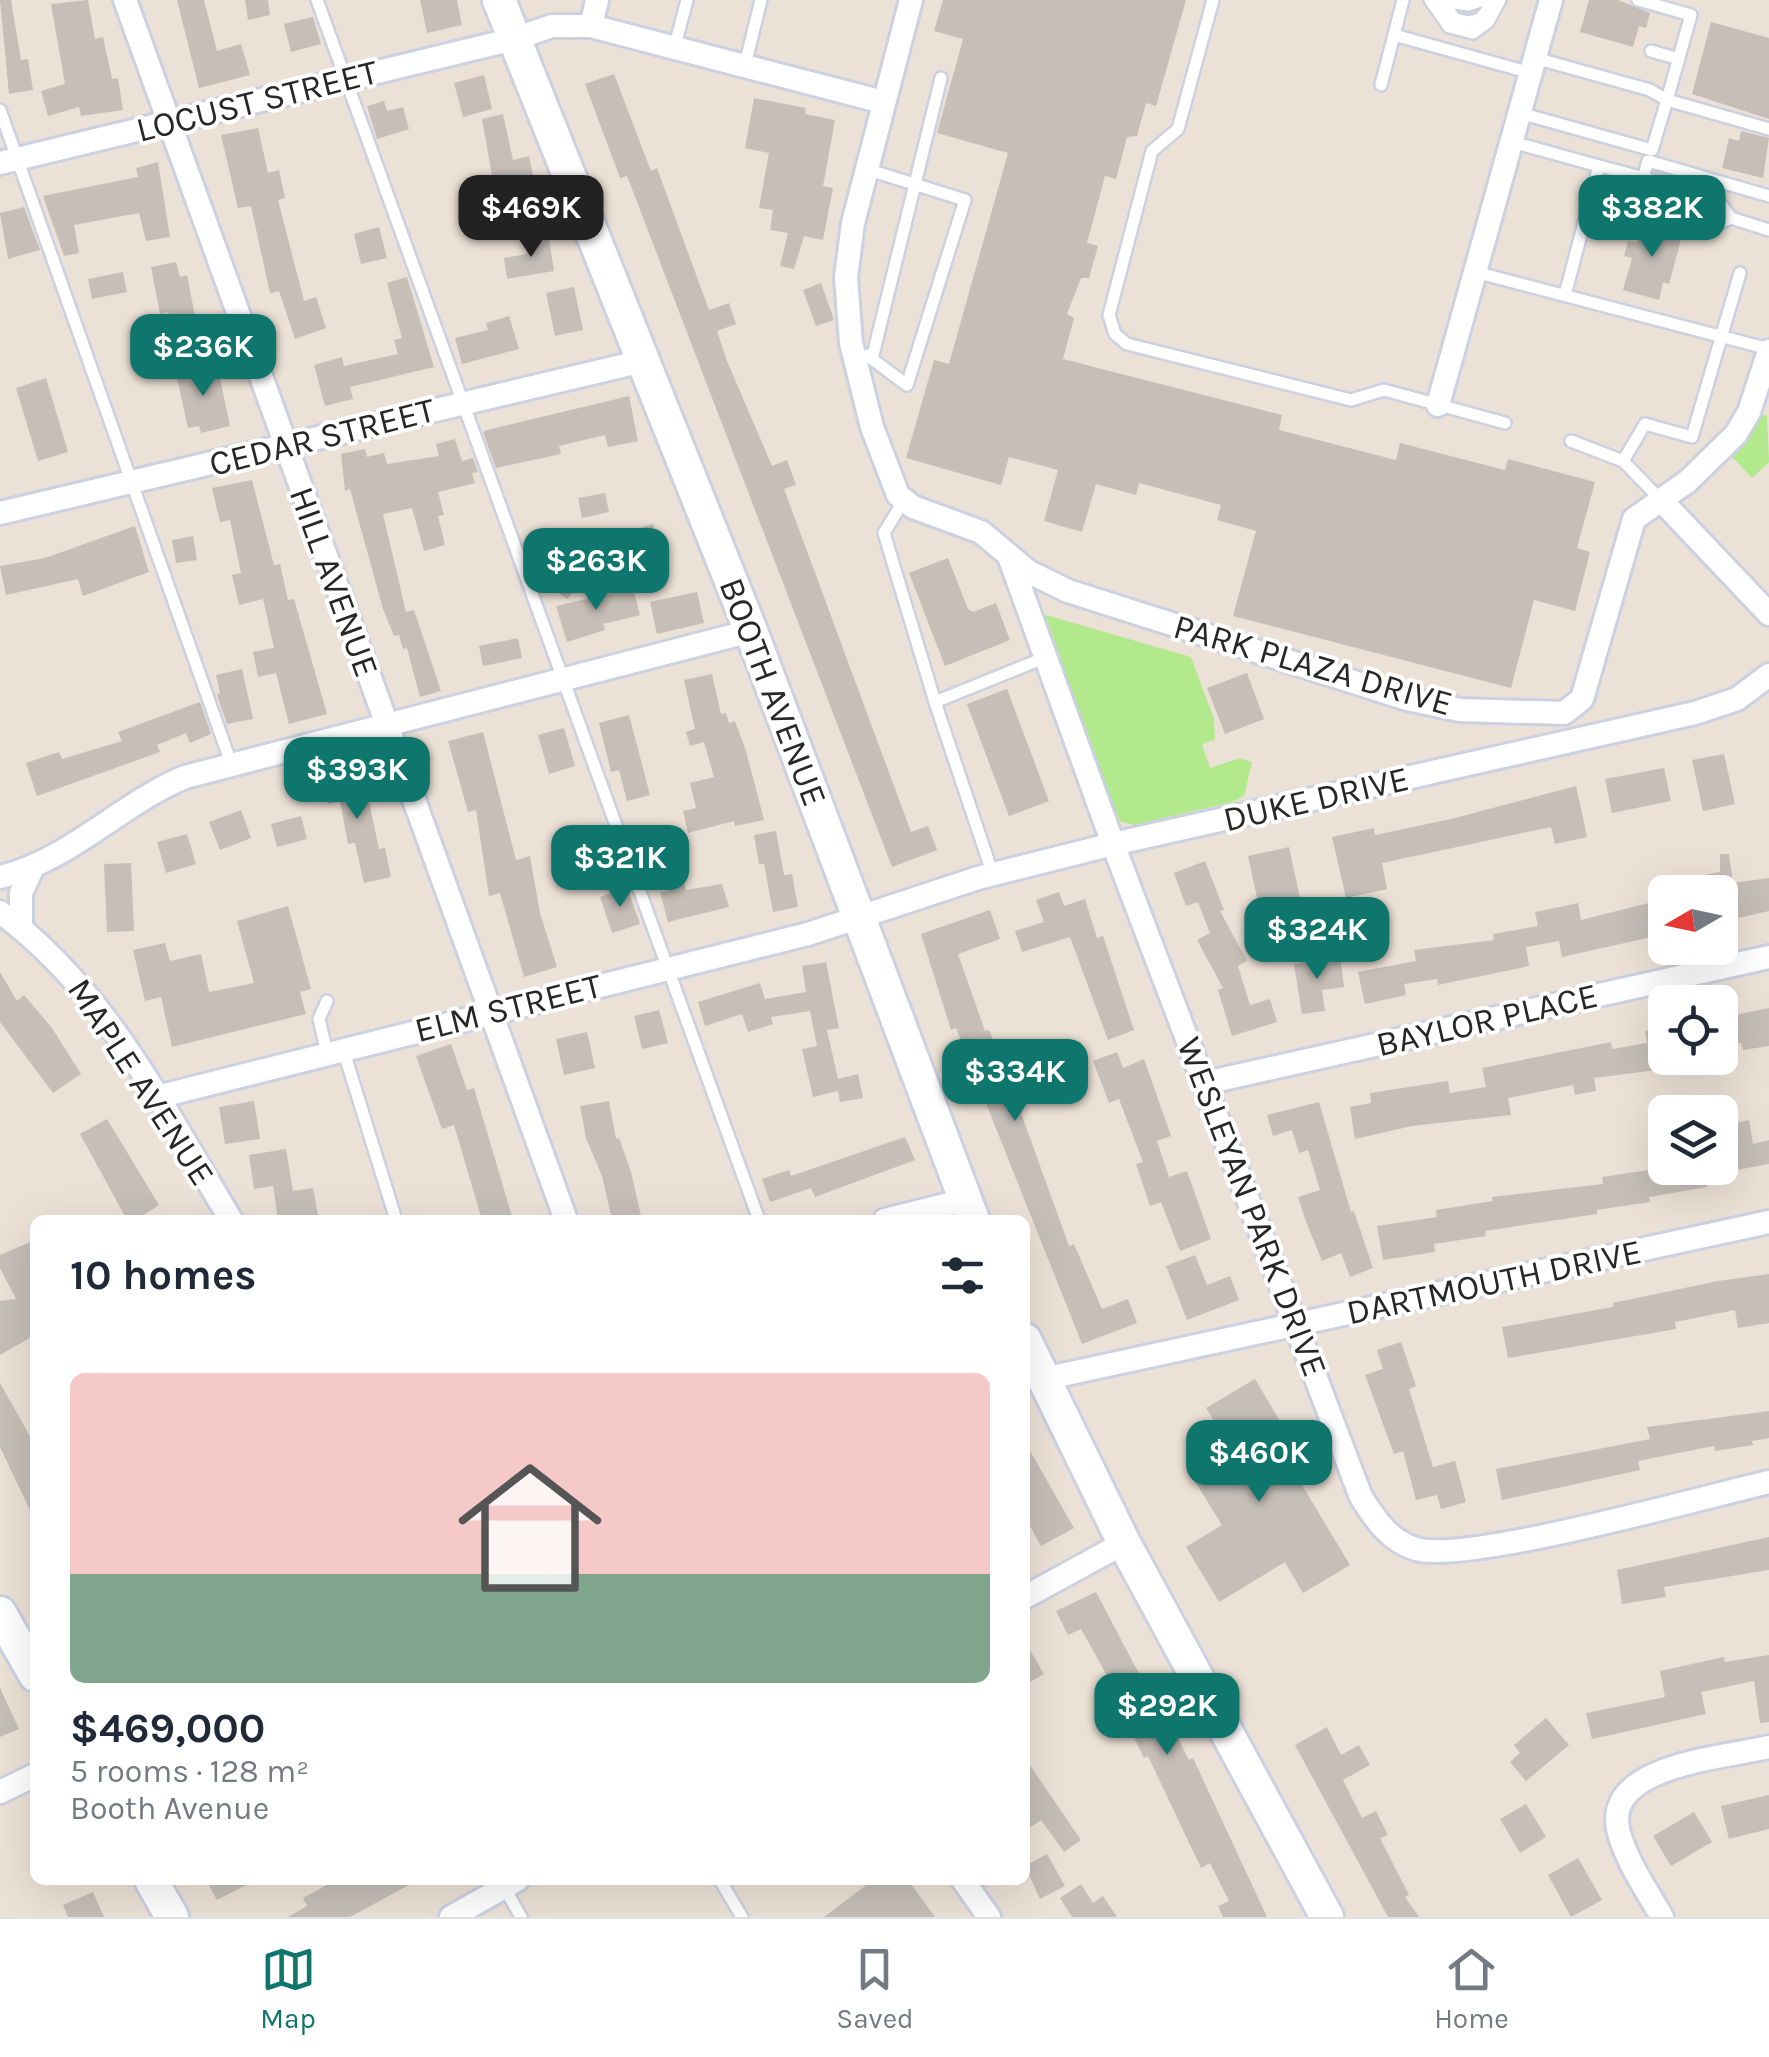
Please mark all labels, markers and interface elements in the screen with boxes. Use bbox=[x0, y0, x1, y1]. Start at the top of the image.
street label: LOCUST STREET bbox=[132, 51, 382, 151]
pin: $469K bbox=[461, 175, 601, 260]
pin: $382K bbox=[1582, 175, 1722, 260]
text: $469K bbox=[481, 189, 581, 226]
text: $382K bbox=[1601, 189, 1703, 226]
pin: $236K bbox=[133, 314, 273, 399]
text: $236K bbox=[152, 328, 254, 365]
street label: CEDAR STREET bbox=[205, 389, 440, 485]
street label: HILL AVENUE bbox=[281, 481, 387, 683]
pin: $263K bbox=[526, 528, 666, 613]
text: $263K bbox=[545, 542, 647, 579]
street label: BOOTH AVENUE bbox=[711, 572, 835, 812]
street label: PARK PLAZA DRIVE bbox=[1169, 606, 1457, 724]
pin: $393K bbox=[287, 737, 427, 822]
text: $393K bbox=[306, 751, 408, 788]
street label: DUKE DRIVE bbox=[1219, 758, 1413, 840]
pin: $321K bbox=[550, 825, 690, 910]
text: $321K bbox=[573, 839, 667, 876]
north arrow bbox=[1648, 875, 1738, 965]
map controls bbox=[1648, 875, 1738, 1185]
pin: $324K bbox=[1247, 897, 1387, 982]
text: $324K bbox=[1266, 911, 1368, 948]
street label: ELM STREET bbox=[410, 965, 606, 1051]
street label: MAPLE AVENUE bbox=[59, 971, 223, 1193]
street label: BAYLOR PLACE bbox=[1372, 975, 1602, 1065]
button: locate bbox=[1648, 985, 1738, 1075]
street label: WESLEYAN PARK DRIVE bbox=[1168, 1032, 1336, 1382]
pin: $334K bbox=[945, 1039, 1085, 1124]
text: $334K bbox=[964, 1053, 1066, 1090]
button: layers bbox=[1648, 1095, 1738, 1185]
street label: DARTMOUTH DRIVE bbox=[1343, 1231, 1645, 1333]
icon: filters bbox=[935, 1248, 990, 1303]
text: 10 homes bbox=[70, 1250, 256, 1300]
pin: $460K bbox=[1189, 1420, 1329, 1505]
text: $460K bbox=[1208, 1434, 1310, 1471]
icon: home bbox=[440, 1438, 620, 1618]
pin: $292K bbox=[1097, 1673, 1237, 1758]
text: $292K bbox=[1116, 1687, 1218, 1724]
text: $469,000 bbox=[70, 1703, 265, 1753]
text: 5 rooms · 128 m² bbox=[70, 1753, 309, 1790]
text: Booth Avenue bbox=[70, 1790, 269, 1827]
tab: Map bbox=[260, 1942, 316, 2035]
tab: Saved bbox=[836, 1942, 914, 2035]
tab: Home bbox=[1434, 1942, 1509, 2035]

